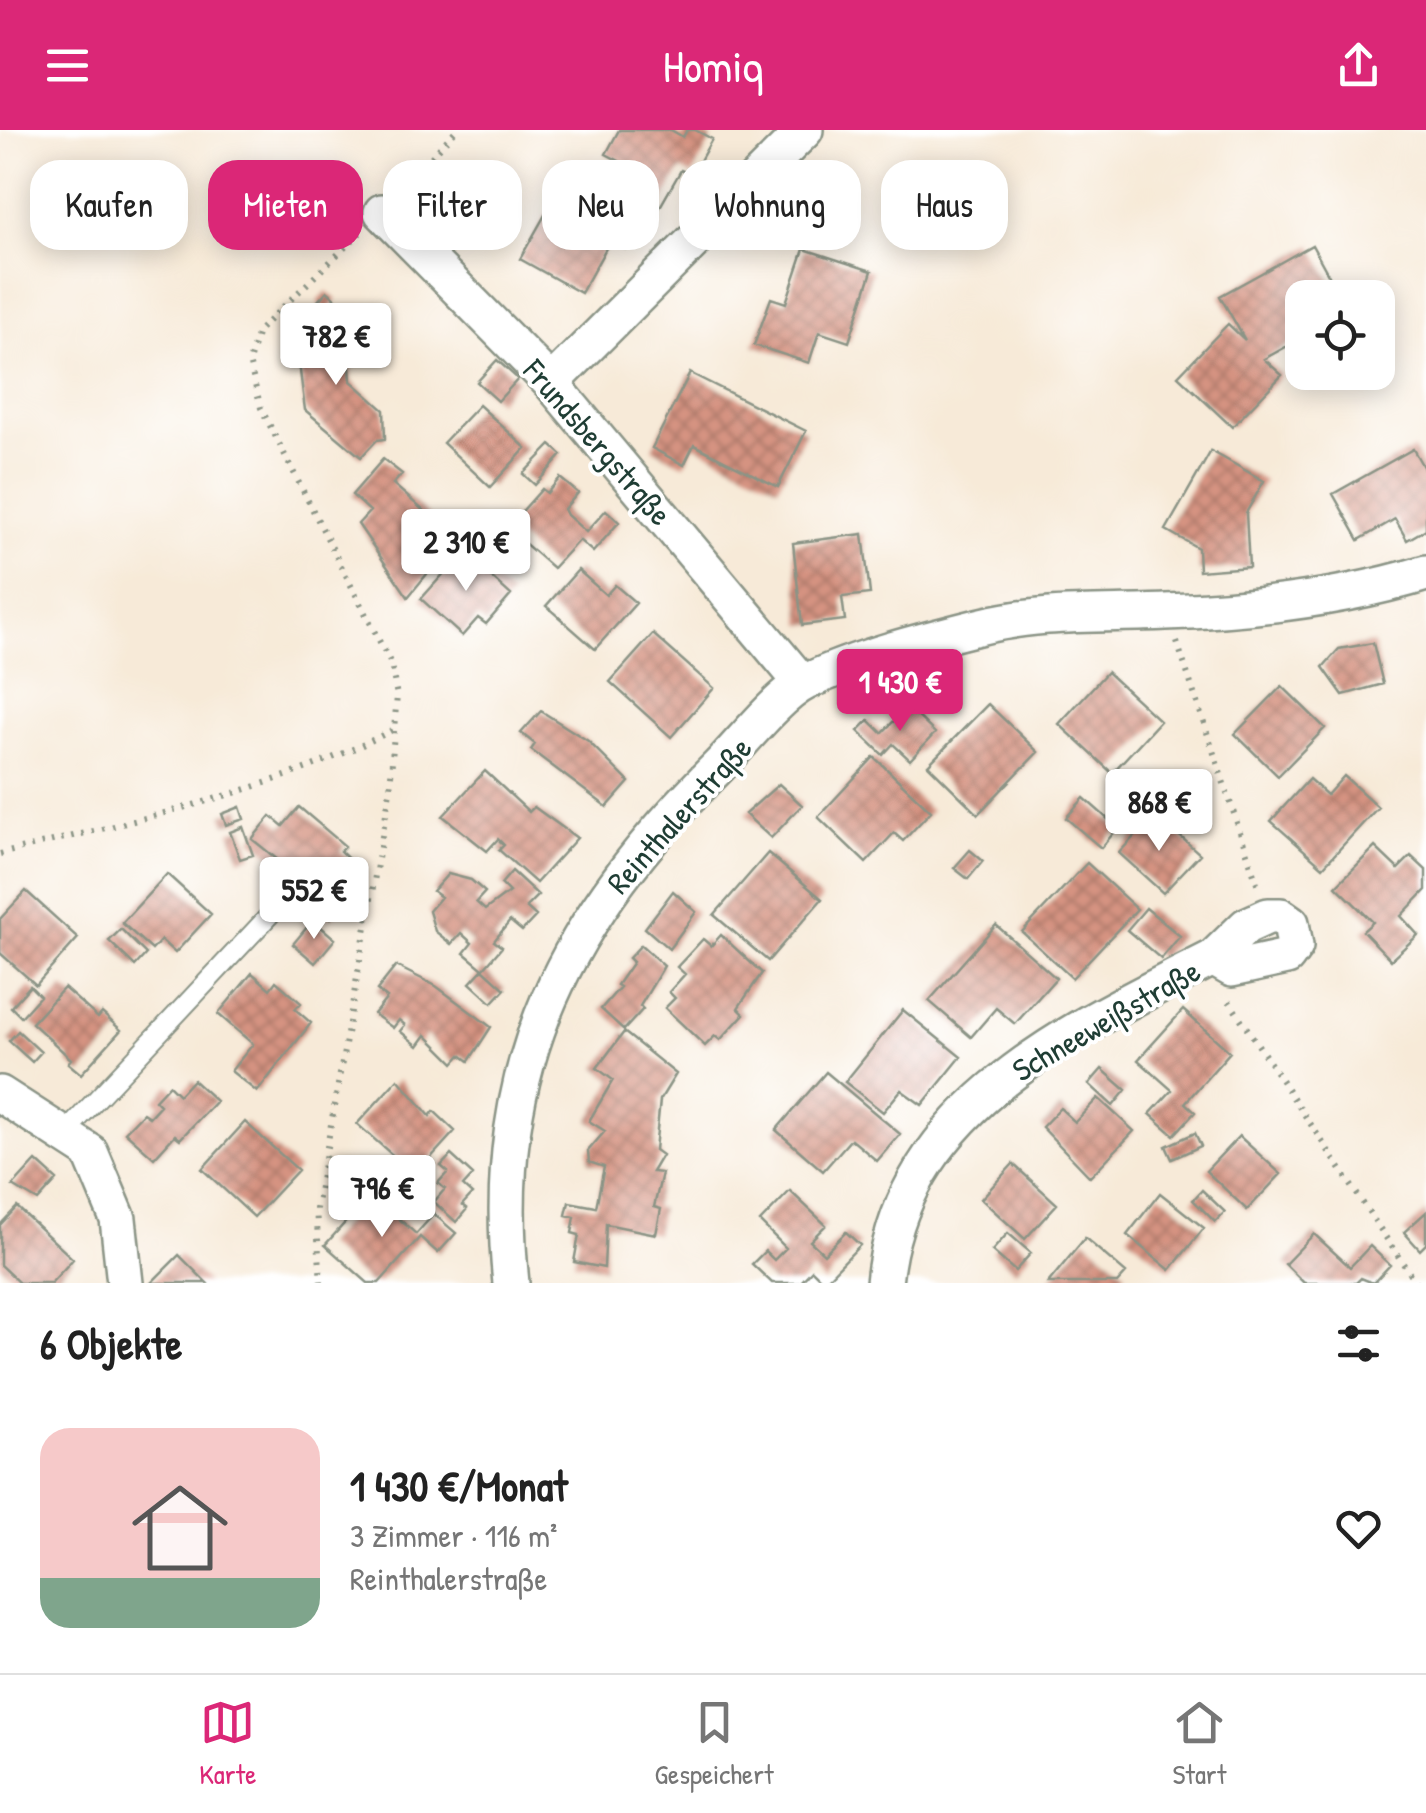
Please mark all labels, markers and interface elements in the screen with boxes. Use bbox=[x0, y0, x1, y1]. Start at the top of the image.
text: Homiq bbox=[663, 35, 763, 96]
icon: menu bbox=[40, 38, 95, 93]
icon: share bbox=[1331, 38, 1386, 93]
chip: Kaufen bbox=[30, 160, 188, 250]
chip: Mieten bbox=[208, 160, 363, 250]
chip: Filter bbox=[383, 160, 522, 250]
chip: Neu bbox=[542, 160, 659, 250]
chip: Wohnung bbox=[679, 160, 861, 250]
chip: Haus bbox=[881, 160, 1008, 250]
map controls bbox=[1285, 280, 1395, 390]
button: locate bbox=[1285, 280, 1395, 390]
pin: 782 € bbox=[266, 303, 406, 388]
text: 782 € bbox=[302, 314, 370, 357]
street label: Frundsbergstraße bbox=[513, 349, 682, 534]
pin: 2 310 € bbox=[374, 509, 558, 594]
text: 2 310 € bbox=[423, 520, 509, 563]
pin: 1 430 € bbox=[808, 649, 992, 734]
text: 1 430 € bbox=[859, 660, 941, 703]
street label: Reinthalerstraße bbox=[597, 727, 761, 903]
pin: 868 € bbox=[1089, 769, 1229, 854]
text: 868 € bbox=[1127, 780, 1191, 823]
pin: 552 € bbox=[244, 857, 384, 942]
text: 552 € bbox=[282, 868, 346, 911]
street label: Schneeweißstraße bbox=[1004, 949, 1208, 1091]
pin: 796 € bbox=[312, 1155, 452, 1240]
text: 796 € bbox=[350, 1166, 414, 1209]
text: 6 Objekte bbox=[40, 1315, 182, 1372]
icon: filters bbox=[1331, 1316, 1386, 1371]
text: 1 430 €/Monat bbox=[350, 1457, 568, 1514]
icon: home bbox=[120, 1468, 240, 1588]
icon: heart bbox=[1331, 1501, 1386, 1556]
text: 3 Zimmer · 116 m² bbox=[350, 1514, 557, 1557]
text: Reinthalerstraße bbox=[350, 1557, 547, 1600]
tab: Karte bbox=[199, 1695, 256, 1793]
tab: Gespeichert bbox=[655, 1695, 774, 1793]
tab: Start bbox=[1172, 1695, 1227, 1793]

